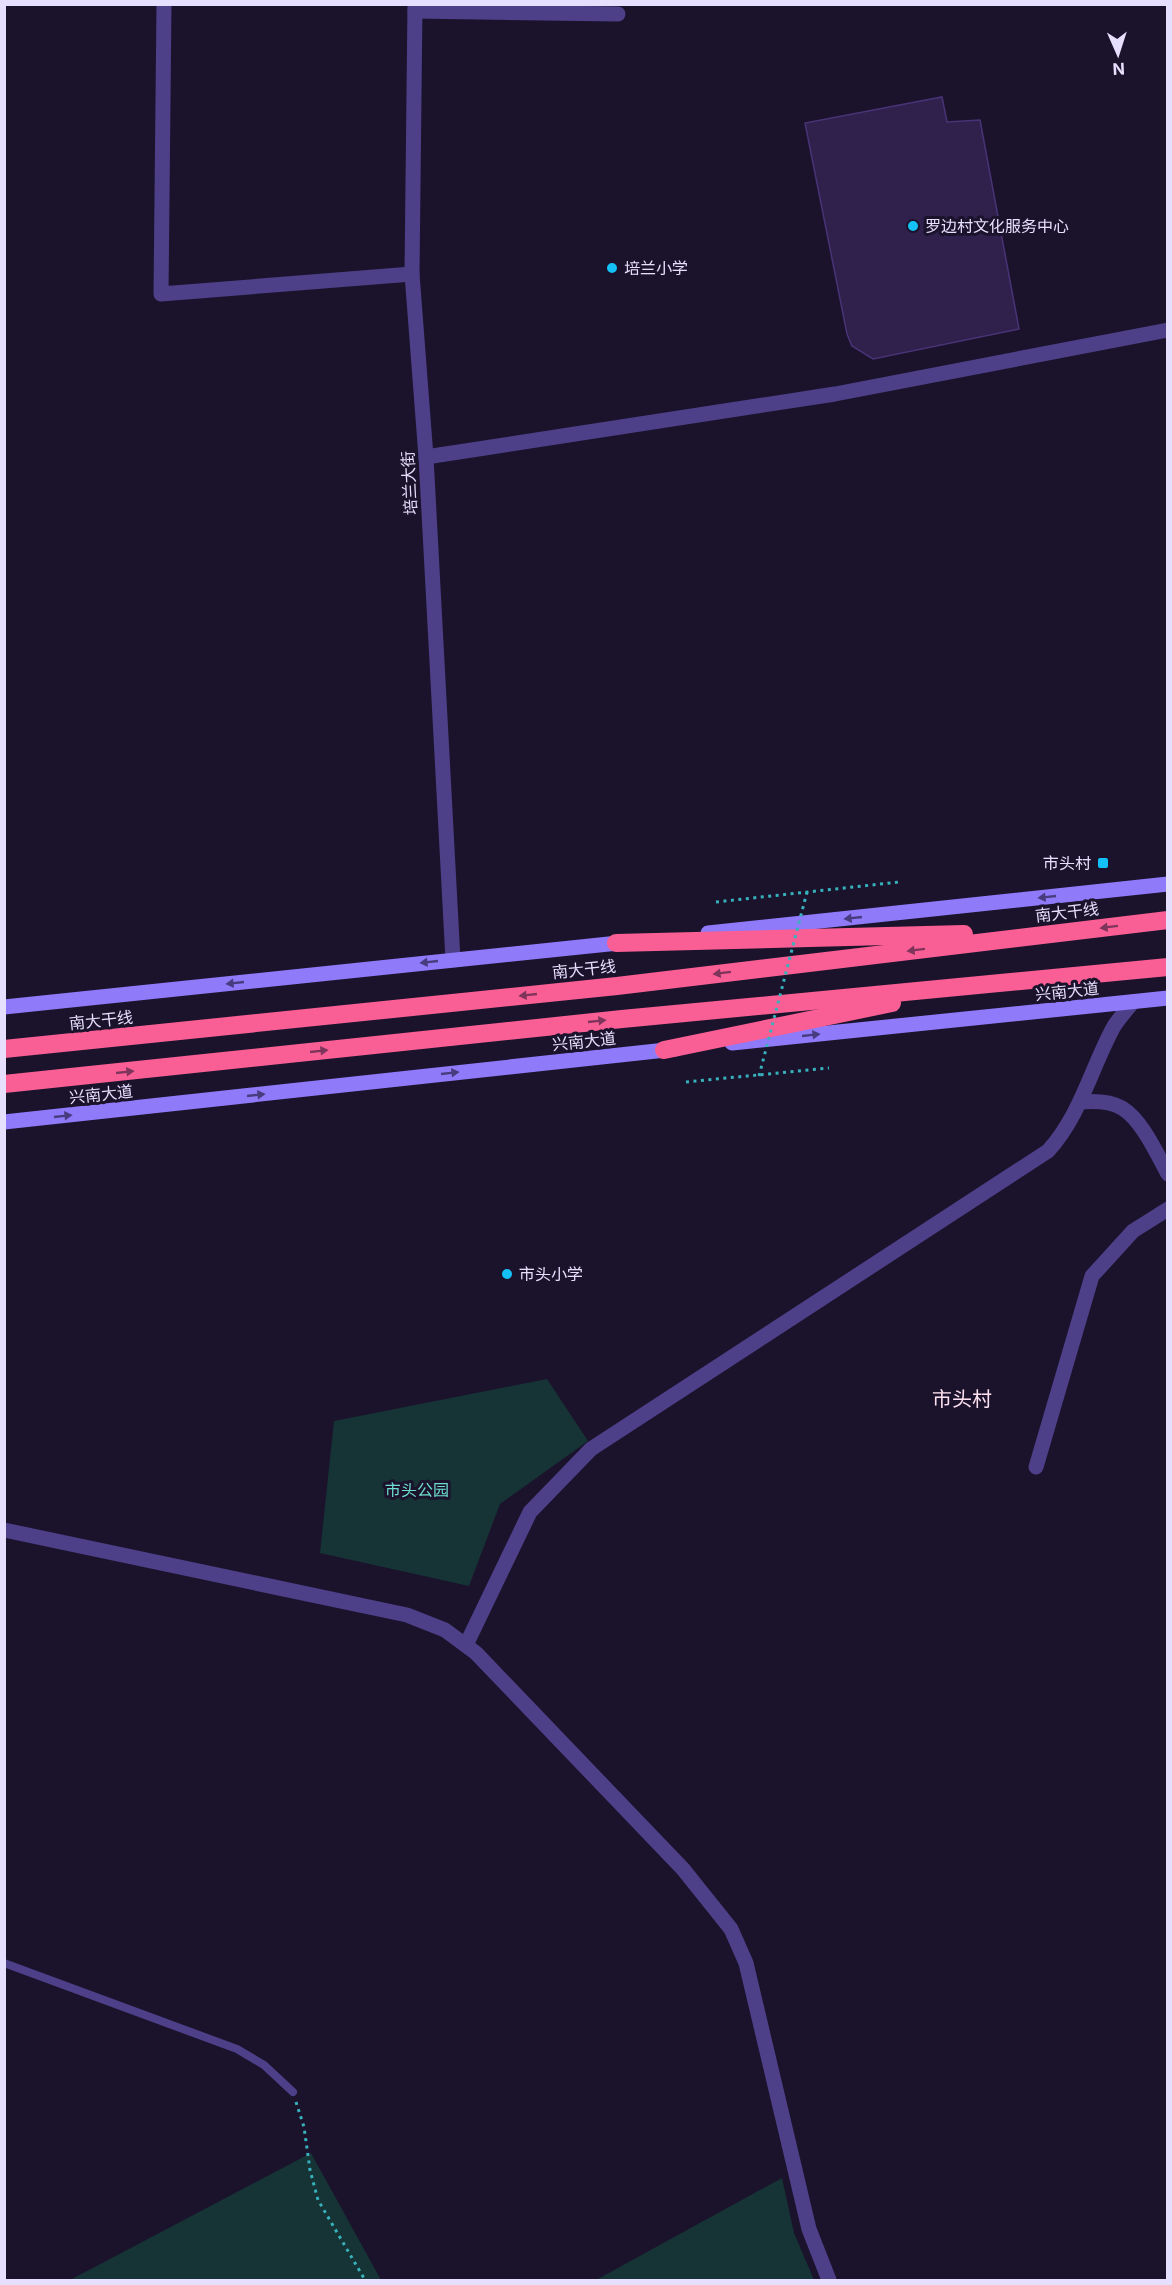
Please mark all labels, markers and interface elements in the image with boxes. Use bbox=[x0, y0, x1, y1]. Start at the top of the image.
north arrow bbox=[1088, 24, 1148, 84]
text: N bbox=[1112, 59, 1125, 79]
place label: 罗边村文化服务中心 bbox=[925, 216, 1069, 236]
marker: 罗边村文化服务中心 bbox=[906, 219, 920, 233]
place label: 培兰小学 bbox=[624, 258, 688, 278]
marker: 培兰小学 bbox=[605, 261, 619, 275]
street label: 培兰大街 bbox=[397, 451, 421, 515]
place label: 市头村 bbox=[1043, 853, 1091, 873]
marker: 市头村 bbox=[1096, 856, 1110, 870]
one-way arrow bbox=[1037, 892, 1056, 902]
street label: 南大干线 bbox=[1034, 898, 1100, 926]
one-way arrow bbox=[843, 913, 862, 923]
one-way arrow bbox=[1100, 922, 1119, 932]
one-way arrow bbox=[906, 945, 925, 955]
street label: 南大干线 bbox=[551, 956, 617, 982]
one-way arrow bbox=[420, 957, 439, 967]
one-way arrow bbox=[713, 968, 732, 978]
one-way arrow bbox=[226, 978, 245, 988]
street label: 兴南大道 bbox=[1034, 978, 1100, 1004]
one-way arrow bbox=[519, 990, 538, 1000]
street label: 南大干线 bbox=[68, 1007, 134, 1033]
one-way arrow bbox=[587, 1016, 606, 1026]
street label: 兴南大道 bbox=[551, 1028, 617, 1054]
one-way arrow bbox=[802, 1030, 821, 1040]
one-way arrow bbox=[310, 1046, 329, 1056]
one-way arrow bbox=[116, 1067, 135, 1077]
one-way arrow bbox=[441, 1068, 460, 1078]
street label: 兴南大道 bbox=[68, 1081, 134, 1107]
one-way arrow bbox=[247, 1090, 266, 1099]
one-way arrow bbox=[53, 1111, 72, 1121]
place label: 市头小学 bbox=[519, 1264, 583, 1284]
marker: 市头小学 bbox=[500, 1267, 514, 1281]
district label: 市头村 bbox=[932, 1387, 992, 1411]
park label: 市头公园 bbox=[385, 1480, 449, 1500]

